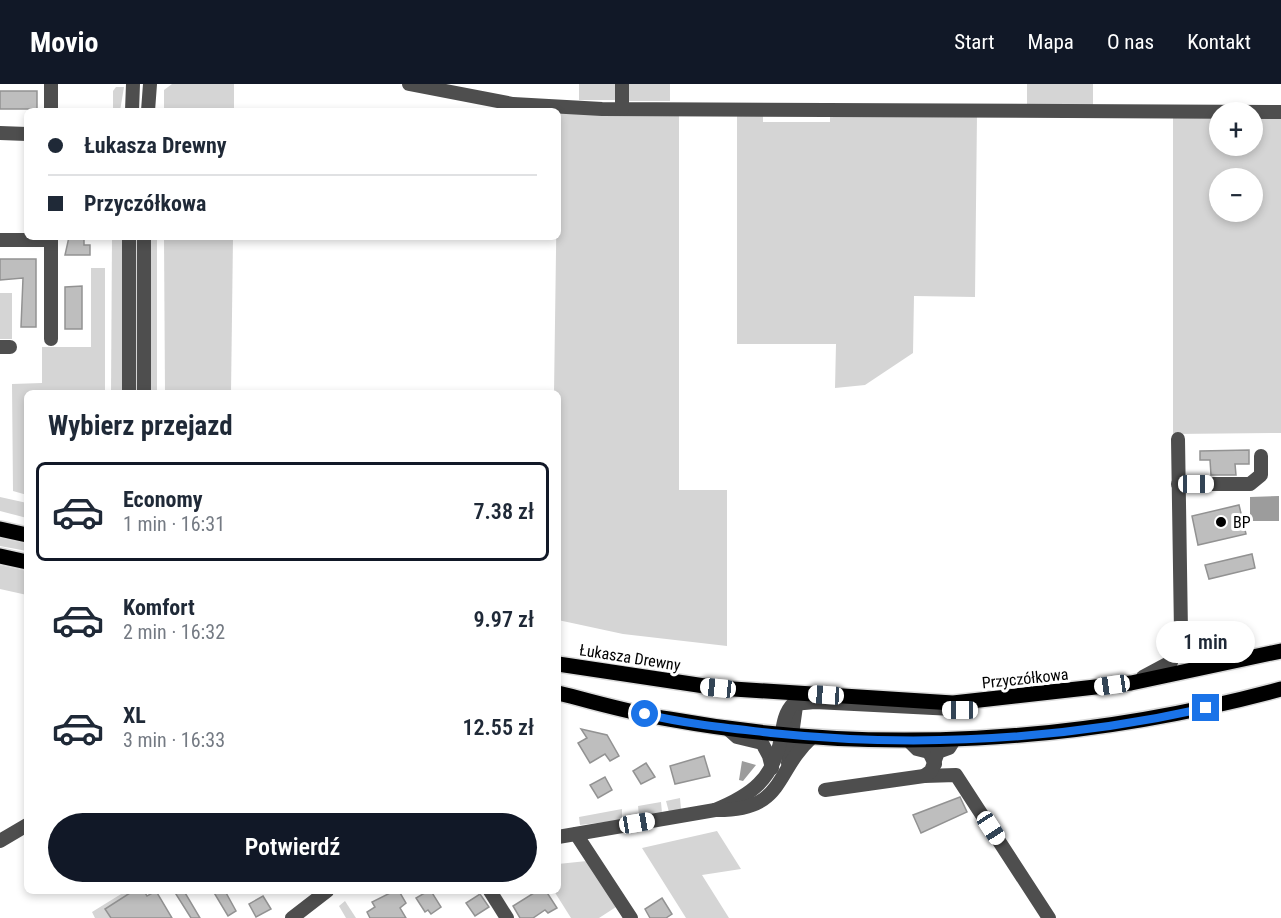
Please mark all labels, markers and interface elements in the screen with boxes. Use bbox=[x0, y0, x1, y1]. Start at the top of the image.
text: Movio bbox=[30, 26, 99, 59]
text: Start bbox=[954, 30, 995, 54]
text: Mapa bbox=[1028, 30, 1074, 54]
text: O nas bbox=[1107, 30, 1154, 54]
text: Kontakt bbox=[1187, 30, 1251, 54]
map controls bbox=[1209, 102, 1263, 222]
button: + bbox=[1209, 102, 1263, 156]
text: Łukasza Drewny bbox=[84, 133, 227, 158]
button: − bbox=[1209, 168, 1263, 222]
text: Przyczółkowa bbox=[84, 191, 206, 216]
text: Wybierz przejazd bbox=[48, 410, 233, 442]
car bbox=[1178, 475, 1214, 493]
icon: car bbox=[51, 485, 105, 539]
text: Economy bbox=[123, 487, 203, 512]
text: 7.38 zł bbox=[473, 499, 534, 524]
text: 1 min · 16:31 bbox=[123, 512, 225, 536]
place label: BP bbox=[1233, 513, 1251, 532]
marker: BP bbox=[1214, 515, 1228, 529]
icon: car bbox=[51, 593, 105, 647]
text: Komfort bbox=[123, 595, 195, 620]
text: 9.97 zł bbox=[473, 607, 534, 632]
text: 2 min · 16:32 bbox=[123, 620, 225, 644]
callout: 1 min bbox=[1156, 621, 1256, 663]
text: 1 min bbox=[1183, 630, 1228, 654]
street label: Łukasza Drewny bbox=[578, 640, 682, 675]
street label: Przyczółkowa bbox=[981, 665, 1069, 692]
car bbox=[1093, 674, 1131, 696]
car bbox=[699, 677, 737, 699]
car bbox=[807, 685, 845, 705]
route end bbox=[1192, 694, 1219, 721]
route start bbox=[631, 700, 658, 727]
icon: car bbox=[51, 701, 105, 755]
car bbox=[942, 701, 978, 719]
text: XL bbox=[123, 703, 146, 728]
text: 12.55 zł bbox=[462, 715, 534, 740]
text: 3 min · 16:33 bbox=[123, 728, 225, 752]
car bbox=[974, 808, 1008, 848]
car bbox=[618, 811, 656, 835]
button: Potwierdź bbox=[48, 813, 537, 882]

